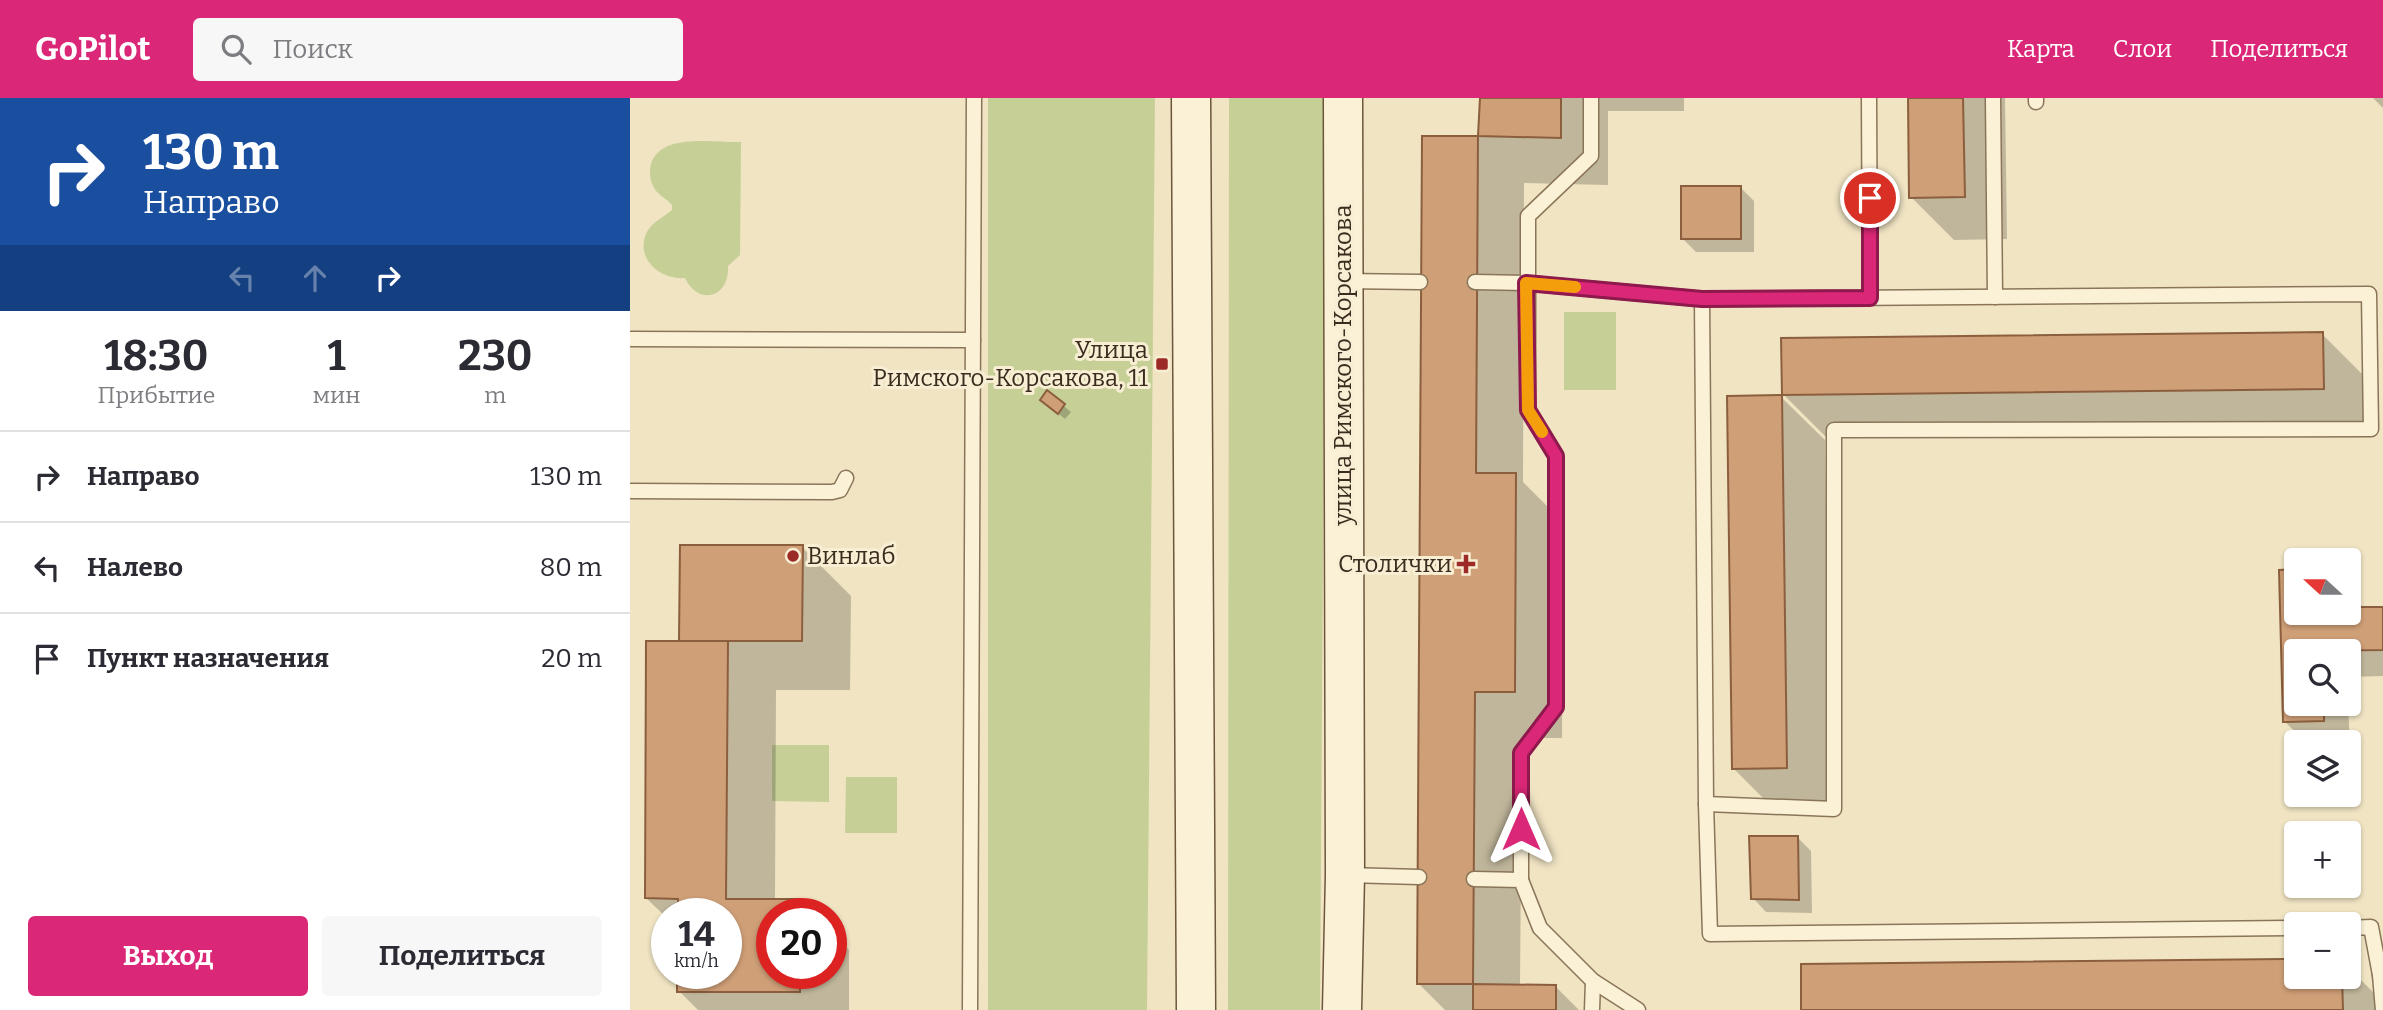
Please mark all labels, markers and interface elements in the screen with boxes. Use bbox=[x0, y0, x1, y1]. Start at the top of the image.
search box bbox=[193, 18, 683, 81]
text: GoPilot bbox=[35, 29, 151, 69]
icon: search bbox=[217, 30, 255, 68]
text: Поиск bbox=[273, 34, 353, 65]
text: Карта bbox=[2007, 35, 2075, 63]
text: Слои bbox=[2113, 35, 2172, 63]
text: Поделиться bbox=[2210, 35, 2348, 63]
text: 130 m bbox=[143, 123, 279, 182]
icon: right bbox=[28, 126, 119, 217]
pin bbox=[1840, 168, 1900, 228]
icon: arrive bbox=[1851, 179, 1889, 217]
text: Направо bbox=[143, 183, 280, 221]
street label: улица Римского-Корсакова bbox=[1329, 204, 1357, 527]
icon: left bbox=[223, 259, 261, 297]
icon: ahead bbox=[296, 259, 334, 297]
icon: right bbox=[369, 259, 407, 297]
text: 18:30 bbox=[104, 331, 208, 381]
text: 1 bbox=[328, 331, 346, 381]
text: 230 bbox=[458, 331, 533, 381]
place label: Улица Римского-Корсакова, 11 bbox=[873, 336, 1148, 392]
marker: Улица Римского-Корсакова, 11 bbox=[1154, 356, 1170, 372]
text: Прибытие bbox=[97, 381, 215, 409]
text: мин bbox=[313, 381, 361, 409]
text: m bbox=[484, 381, 506, 409]
icon: right bbox=[28, 458, 66, 496]
text: Направо bbox=[87, 461, 200, 492]
text: 130 m bbox=[530, 461, 602, 492]
place label: Винлаб bbox=[807, 542, 895, 570]
marker: Винлаб bbox=[785, 548, 801, 564]
north arrow bbox=[2284, 548, 2361, 625]
map controls bbox=[2284, 548, 2361, 989]
icon: left bbox=[28, 549, 66, 587]
place label: Столички bbox=[1338, 550, 1452, 578]
text: Налево bbox=[87, 552, 183, 583]
text: 80 m bbox=[540, 552, 602, 583]
marker: Столички bbox=[1458, 556, 1474, 572]
button: search bbox=[2284, 639, 2361, 716]
icon: arrive bbox=[28, 640, 66, 678]
text: Пункт назначения bbox=[87, 643, 329, 674]
text: 20 m bbox=[541, 643, 602, 674]
button: layers bbox=[2284, 730, 2361, 807]
position arrow bbox=[1484, 792, 1558, 866]
button: + bbox=[2284, 821, 2361, 898]
speed limit sign: 20 bbox=[756, 898, 847, 989]
button: − bbox=[2284, 912, 2361, 989]
text: 14 bbox=[678, 913, 715, 955]
button: Выход bbox=[28, 916, 308, 996]
button: Поделиться bbox=[322, 916, 602, 996]
text: km/h bbox=[674, 950, 719, 972]

